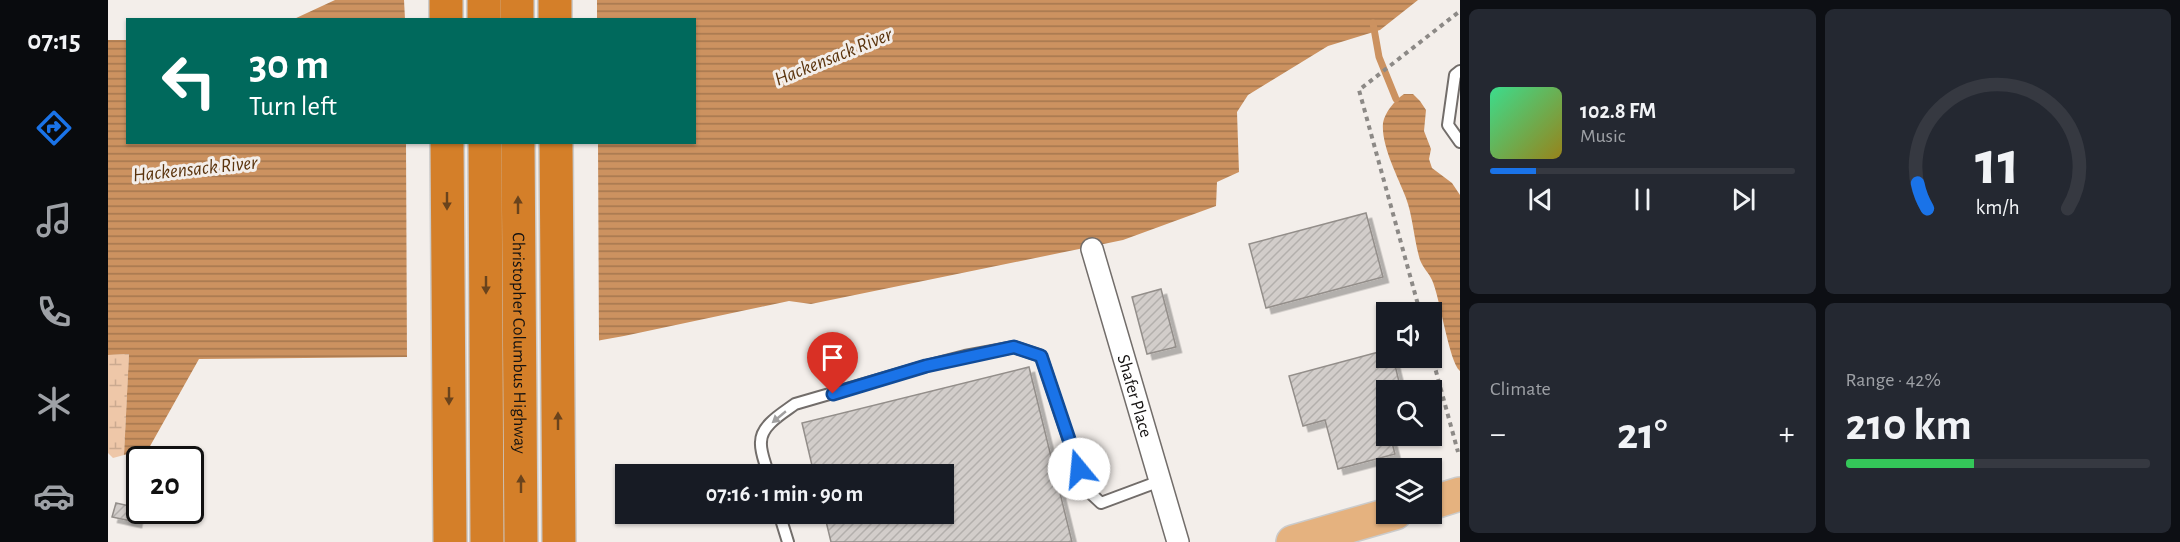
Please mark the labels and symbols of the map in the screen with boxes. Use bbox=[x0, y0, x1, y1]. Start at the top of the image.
water label: Hackensack River bbox=[772, 24, 896, 90]
water label: Hackensack River bbox=[132, 152, 259, 185]
one-way arrow bbox=[442, 191, 452, 210]
one-way arrow bbox=[514, 195, 523, 214]
street label: Christopher Columbus Highway bbox=[509, 232, 528, 454]
one-way arrow bbox=[481, 275, 491, 294]
pin bbox=[807, 332, 858, 394]
street label: Shafer Place bbox=[1113, 353, 1155, 440]
one-way arrow bbox=[444, 386, 454, 405]
one-way arrow bbox=[771, 410, 787, 423]
one-way arrow bbox=[553, 411, 563, 430]
position arrow bbox=[1047, 437, 1111, 501]
speed limit sign: 20 bbox=[126, 446, 204, 524]
one-way arrow bbox=[516, 474, 526, 493]

